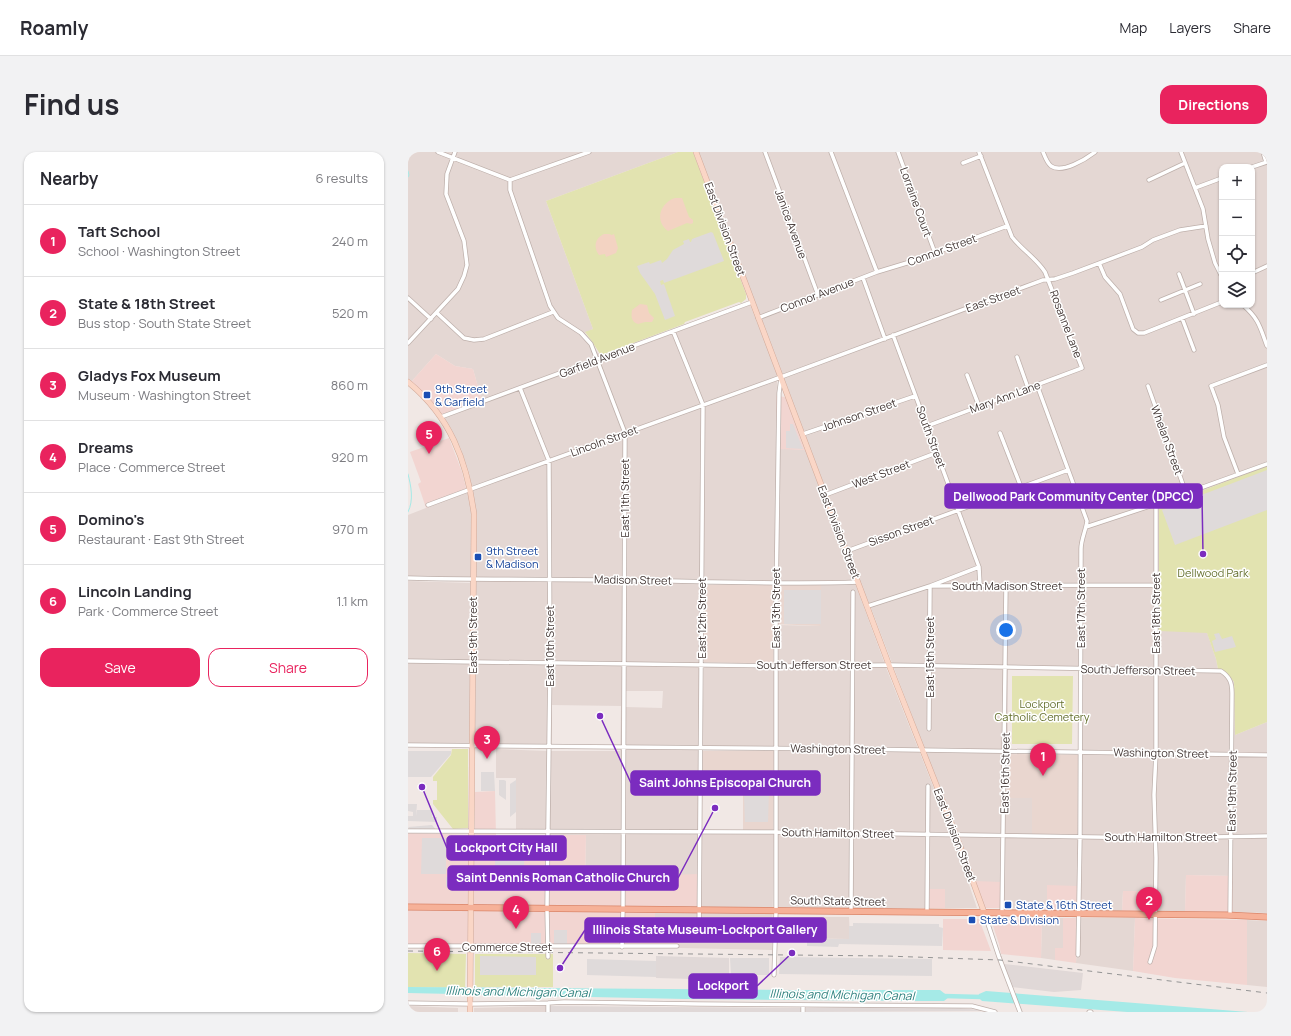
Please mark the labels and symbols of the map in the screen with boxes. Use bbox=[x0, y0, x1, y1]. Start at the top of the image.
street label: Lorraine Court bbox=[897, 165, 936, 239]
street label: East Division Street bbox=[702, 180, 749, 278]
street label: Janice Avenue bbox=[772, 187, 811, 261]
street label: Connor Street bbox=[905, 230, 978, 269]
street label: Connor Avenue bbox=[778, 273, 856, 315]
street label: East Street bbox=[963, 282, 1022, 315]
street label: Rosanne Lane bbox=[1047, 288, 1086, 360]
street label: Garfield Avenue bbox=[557, 338, 637, 381]
street label: Mary Ann Lane bbox=[967, 377, 1043, 416]
place label: 9th Street & Garfield bbox=[435, 381, 487, 409]
marker: 9th Street & Garfield bbox=[422, 390, 432, 400]
street label: Johnson Street bbox=[820, 395, 898, 434]
street label: Whelan Street bbox=[1148, 403, 1187, 477]
street label: South Street bbox=[913, 404, 950, 470]
pin: 5 bbox=[416, 421, 442, 454]
street label: Lincoln Street bbox=[568, 421, 640, 460]
street label: West Street bbox=[850, 456, 912, 491]
street label: East 11th Street bbox=[617, 459, 632, 537]
street label: East Division Street bbox=[815, 483, 864, 581]
callout: Dellwood Park Community Center (DPCC) bbox=[945, 484, 1202, 508]
text: Dellwood Park Community Center (DPCC) bbox=[953, 488, 1195, 505]
street label: Sisson Street bbox=[866, 512, 936, 549]
place label: 9th Street & Madison bbox=[486, 543, 539, 571]
marker: 9th Street & Madison bbox=[473, 552, 483, 562]
park label: Dellwood Park bbox=[1178, 565, 1249, 580]
street label: East 13th Street bbox=[768, 568, 783, 648]
street label: East 17th Street bbox=[1073, 568, 1088, 648]
street label: Madison Street bbox=[594, 571, 672, 588]
street label: East 18th Street bbox=[1148, 573, 1163, 653]
street label: East 12th Street bbox=[694, 578, 709, 658]
street label: South Madison Street bbox=[952, 578, 1062, 593]
street label: East 9th Street bbox=[465, 596, 480, 674]
street label: East 10th Street bbox=[542, 605, 557, 687]
street label: East 15th Street bbox=[922, 617, 937, 697]
your location bbox=[996, 620, 1016, 640]
street label: South Jefferson Street bbox=[756, 657, 872, 672]
street label: South Jefferson Street bbox=[1080, 661, 1196, 678]
park label: Lockport Catholic Cemetery bbox=[994, 696, 1090, 724]
pin: 3 bbox=[474, 726, 500, 759]
street label: East 16th Street bbox=[996, 732, 1013, 814]
street label: Washington Street bbox=[790, 740, 886, 757]
pin: 1 bbox=[1030, 743, 1056, 776]
street label: Washington Street bbox=[1113, 744, 1209, 761]
street label: East 19th Street bbox=[1223, 750, 1240, 832]
callout: Saint Johns Episcopal Church bbox=[631, 771, 820, 795]
text: Saint Johns Episcopal Church bbox=[639, 774, 811, 791]
street label: East Division Street bbox=[931, 786, 980, 884]
street label: South Hamilton Street bbox=[781, 824, 895, 841]
street label: South Hamilton Street bbox=[1105, 829, 1217, 844]
callout: Lockport City Hall bbox=[447, 836, 566, 860]
text: Lockport City Hall bbox=[454, 839, 558, 856]
callout: Saint Dennis Roman Catholic Church bbox=[448, 866, 678, 890]
text: Saint Dennis Roman Catholic Church bbox=[456, 869, 670, 886]
pin: 2 bbox=[1136, 887, 1162, 920]
street label: South State Street bbox=[790, 892, 886, 909]
pin: 4 bbox=[503, 896, 529, 929]
place label: State & 16th Street bbox=[1016, 897, 1112, 912]
marker: State & 16th Street bbox=[1003, 900, 1013, 910]
place label: State & Division bbox=[980, 912, 1059, 927]
marker: State & Division bbox=[967, 915, 977, 925]
callout: Illinois State Museum-Lockport Gallery bbox=[585, 918, 826, 942]
text: Illinois State Museum-Lockport Gallery bbox=[592, 921, 818, 938]
pin: 6 bbox=[424, 938, 450, 971]
street label: Commerce Street bbox=[462, 939, 552, 954]
callout: Lockport bbox=[689, 974, 757, 998]
text: Lockport bbox=[697, 977, 749, 994]
water label: Illinois and Michigan Canal bbox=[445, 982, 593, 1001]
water label: Illinois and Michigan Canal bbox=[769, 985, 917, 1004]

